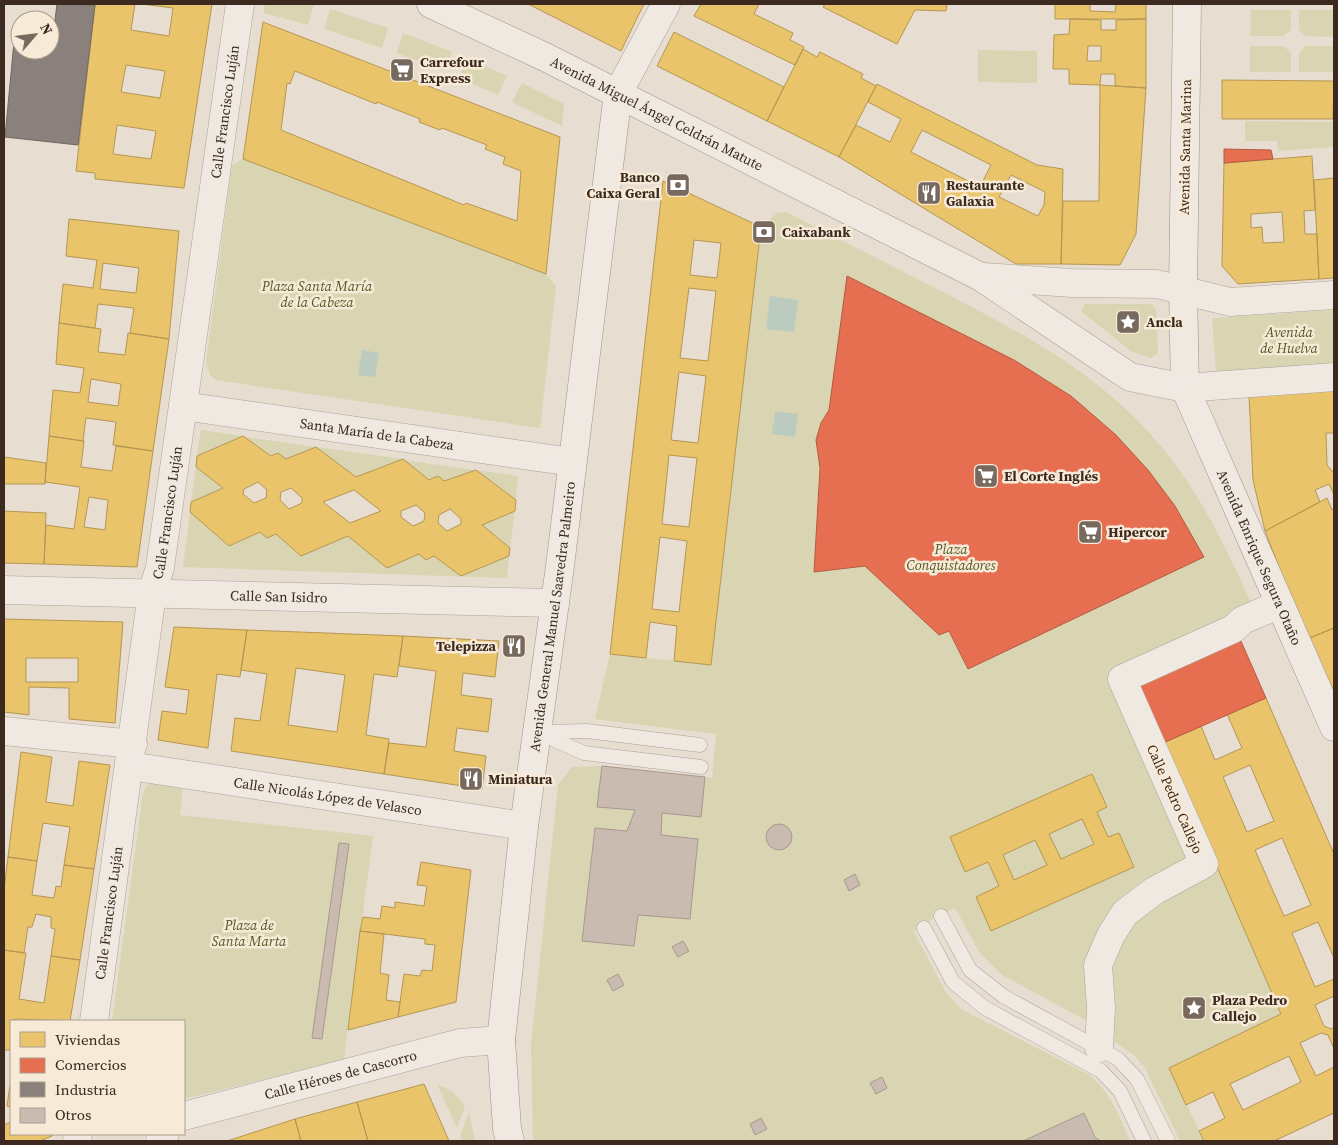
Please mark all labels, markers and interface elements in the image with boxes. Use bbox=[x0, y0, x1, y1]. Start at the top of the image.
north arrow bbox=[10, 10, 60, 60]
text: N bbox=[35, 20, 58, 38]
street label: Calle Francisco Luján bbox=[205, 43, 244, 180]
street label: Avenida Miguel Ángel Celdrán Matute bbox=[547, 51, 767, 175]
place label: Carrefour Express bbox=[420, 52, 484, 88]
supermarket icon: Carrefour Express bbox=[389, 57, 415, 83]
street label: Avenida Santa Marina bbox=[1174, 78, 1196, 215]
place label: Banco Caixa Geral bbox=[586, 167, 660, 203]
bank icon: Banco Caixa Geral bbox=[665, 172, 691, 198]
place label: Restaurante Galaxia bbox=[946, 175, 1024, 211]
restaurant icon: Restaurante Galaxia bbox=[916, 180, 942, 206]
bank icon: Caixabank bbox=[751, 219, 777, 245]
place label: Caixabank bbox=[782, 222, 851, 242]
park label: Plaza Santa María de la Cabeza bbox=[261, 276, 373, 312]
place icon: Ancla bbox=[1115, 309, 1141, 335]
place label: Ancla bbox=[1146, 312, 1183, 332]
park label: Avenida de Huelva bbox=[1260, 322, 1319, 358]
street label: Santa María de la Cabeza bbox=[299, 413, 456, 455]
street label: Calle Francisco Luján bbox=[147, 444, 187, 582]
supermarket icon: El Corte Inglés bbox=[973, 463, 999, 489]
place label: El Corte Inglés bbox=[1004, 466, 1099, 486]
street label: Avenida Enrique Segura Otaño bbox=[1212, 466, 1307, 649]
street label: Avenida General Manuel Saavedra Palmeiro bbox=[524, 480, 580, 753]
supermarket icon: Hipercor bbox=[1077, 519, 1103, 545]
place label: Hipercor bbox=[1108, 522, 1167, 542]
park label: Plaza Conquistadores bbox=[906, 539, 997, 575]
street label: Calle San Isidro bbox=[230, 585, 328, 608]
restaurant icon: Telepizza bbox=[501, 633, 527, 659]
place label: Telepizza bbox=[436, 636, 497, 656]
street label: Calle Pedro Callejo bbox=[1142, 741, 1208, 857]
restaurant icon: Miniatura bbox=[458, 766, 484, 792]
place label: Miniatura bbox=[488, 769, 553, 789]
street label: Calle Nicolás López de Velasco bbox=[232, 772, 424, 820]
street label: Calle Francisco Luján bbox=[90, 845, 128, 981]
park label: Plaza de Santa Marta bbox=[212, 915, 287, 951]
place label: Plaza Pedro Callejo bbox=[1212, 990, 1287, 1026]
place icon: Plaza Pedro Callejo bbox=[1181, 995, 1207, 1021]
legend bbox=[10, 1020, 185, 1135]
text: Viviendas bbox=[55, 1029, 120, 1050]
street label: Calle Héroes de Cascorro bbox=[262, 1045, 419, 1104]
text: Comercios bbox=[55, 1054, 127, 1075]
text: Industria bbox=[55, 1079, 117, 1100]
text: Otros bbox=[55, 1104, 91, 1125]

